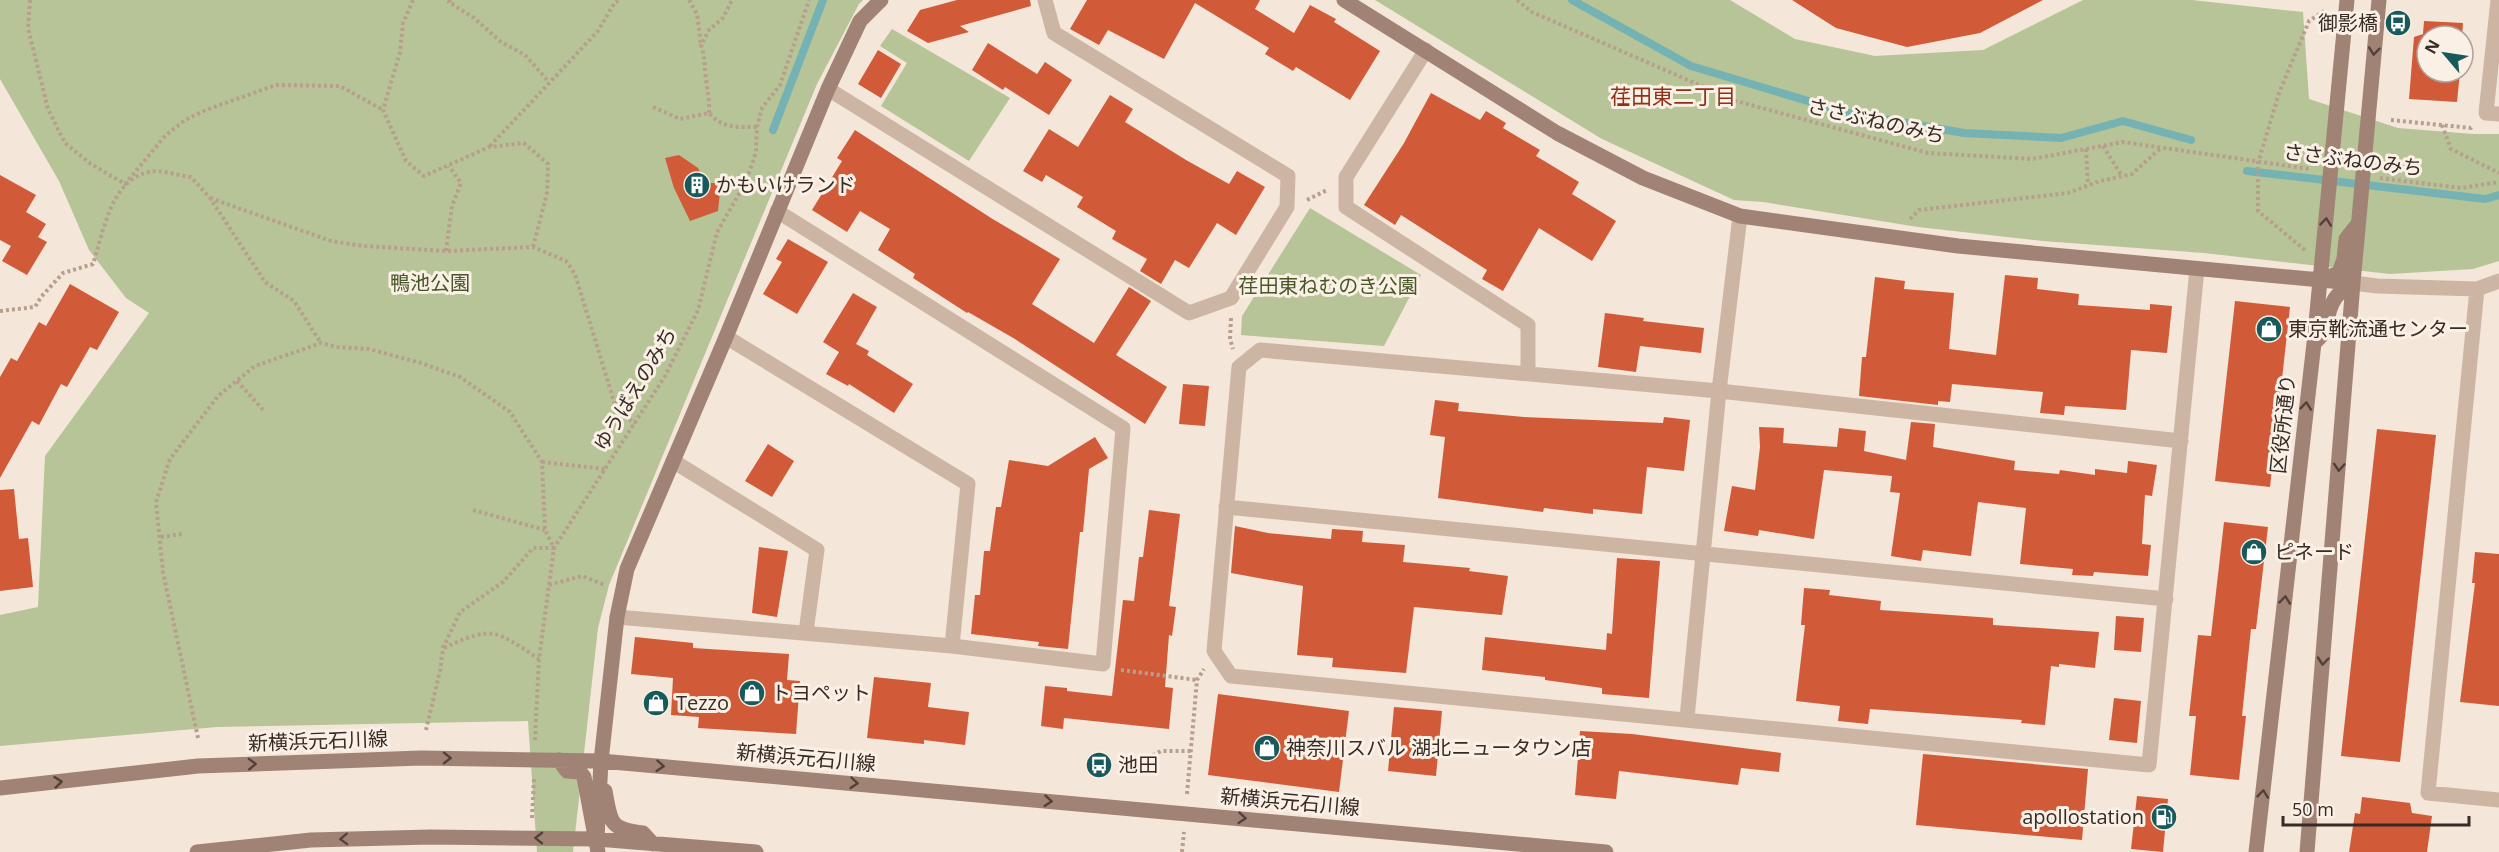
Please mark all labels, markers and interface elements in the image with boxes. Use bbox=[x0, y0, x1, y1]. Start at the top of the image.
bus stop icon: 御影橋 bbox=[2383, 8, 2413, 38]
place label: 御影橋 bbox=[2318, 9, 2378, 36]
north arrow bbox=[2415, 24, 2475, 84]
text: N bbox=[2419, 36, 2445, 58]
one-way arrow bbox=[2368, 47, 2381, 56]
district label: 荏田東二丁目 bbox=[1610, 82, 1736, 110]
street label: ささぶねのみち bbox=[1805, 92, 1947, 149]
street label: ささぶねのみち bbox=[2282, 138, 2424, 181]
building icon: かもいけランド bbox=[682, 170, 712, 200]
place label: かもいけランド bbox=[716, 171, 856, 198]
one-way arrow bbox=[2319, 218, 2332, 227]
park label: 鴨池公園 bbox=[390, 269, 470, 296]
park label: 荏田東ねむのき公園 bbox=[1238, 272, 1418, 299]
shop icon: 東京靴流通センター bbox=[2254, 314, 2284, 344]
place label: 東京靴流通センター bbox=[2288, 315, 2468, 342]
street label: ゆうばえのみち bbox=[587, 322, 682, 456]
street label: 区役所通り bbox=[2264, 373, 2301, 475]
one-way arrow bbox=[2300, 402, 2312, 411]
one-way arrow bbox=[2333, 462, 2346, 471]
shop icon: ピネード bbox=[2239, 537, 2269, 567]
place label: ピネード bbox=[2274, 538, 2354, 565]
one-way arrow bbox=[2278, 596, 2290, 605]
one-way arrow bbox=[2317, 657, 2330, 666]
shop icon: トヨペット bbox=[737, 678, 767, 708]
place label: トヨペット bbox=[771, 679, 871, 706]
shop icon: Tezzo bbox=[641, 688, 671, 718]
place label: Tezzo bbox=[676, 689, 729, 716]
street label: 新横浜元石川線 bbox=[248, 725, 388, 756]
shop icon: 神奈川スバル 湖北ニュータウン店 bbox=[1252, 733, 1282, 763]
place label: 神奈川スバル 湖北ニュータウン店 bbox=[1286, 734, 1591, 761]
street label: 新横浜元石川線 bbox=[735, 738, 877, 777]
bus stop icon: 池田 bbox=[1084, 750, 1114, 780]
place label: 池田 bbox=[1118, 751, 1158, 778]
one-way arrow bbox=[443, 752, 452, 765]
one-way arrow bbox=[248, 758, 257, 770]
one-way arrow bbox=[655, 759, 664, 772]
one-way arrow bbox=[54, 776, 63, 788]
one-way arrow bbox=[849, 777, 858, 790]
street label: 新横浜元石川線 bbox=[1219, 782, 1361, 821]
one-way arrow bbox=[2256, 789, 2269, 798]
scale bar bbox=[2283, 789, 2469, 827]
one-way arrow bbox=[1044, 794, 1053, 807]
text: 50 m bbox=[2292, 797, 2334, 821]
fuel station icon: apollostation bbox=[2149, 802, 2179, 832]
place label: apollostation bbox=[2022, 803, 2144, 830]
one-way arrow bbox=[1238, 811, 1247, 824]
one-way arrow bbox=[534, 832, 543, 844]
one-way arrow bbox=[339, 833, 348, 846]

